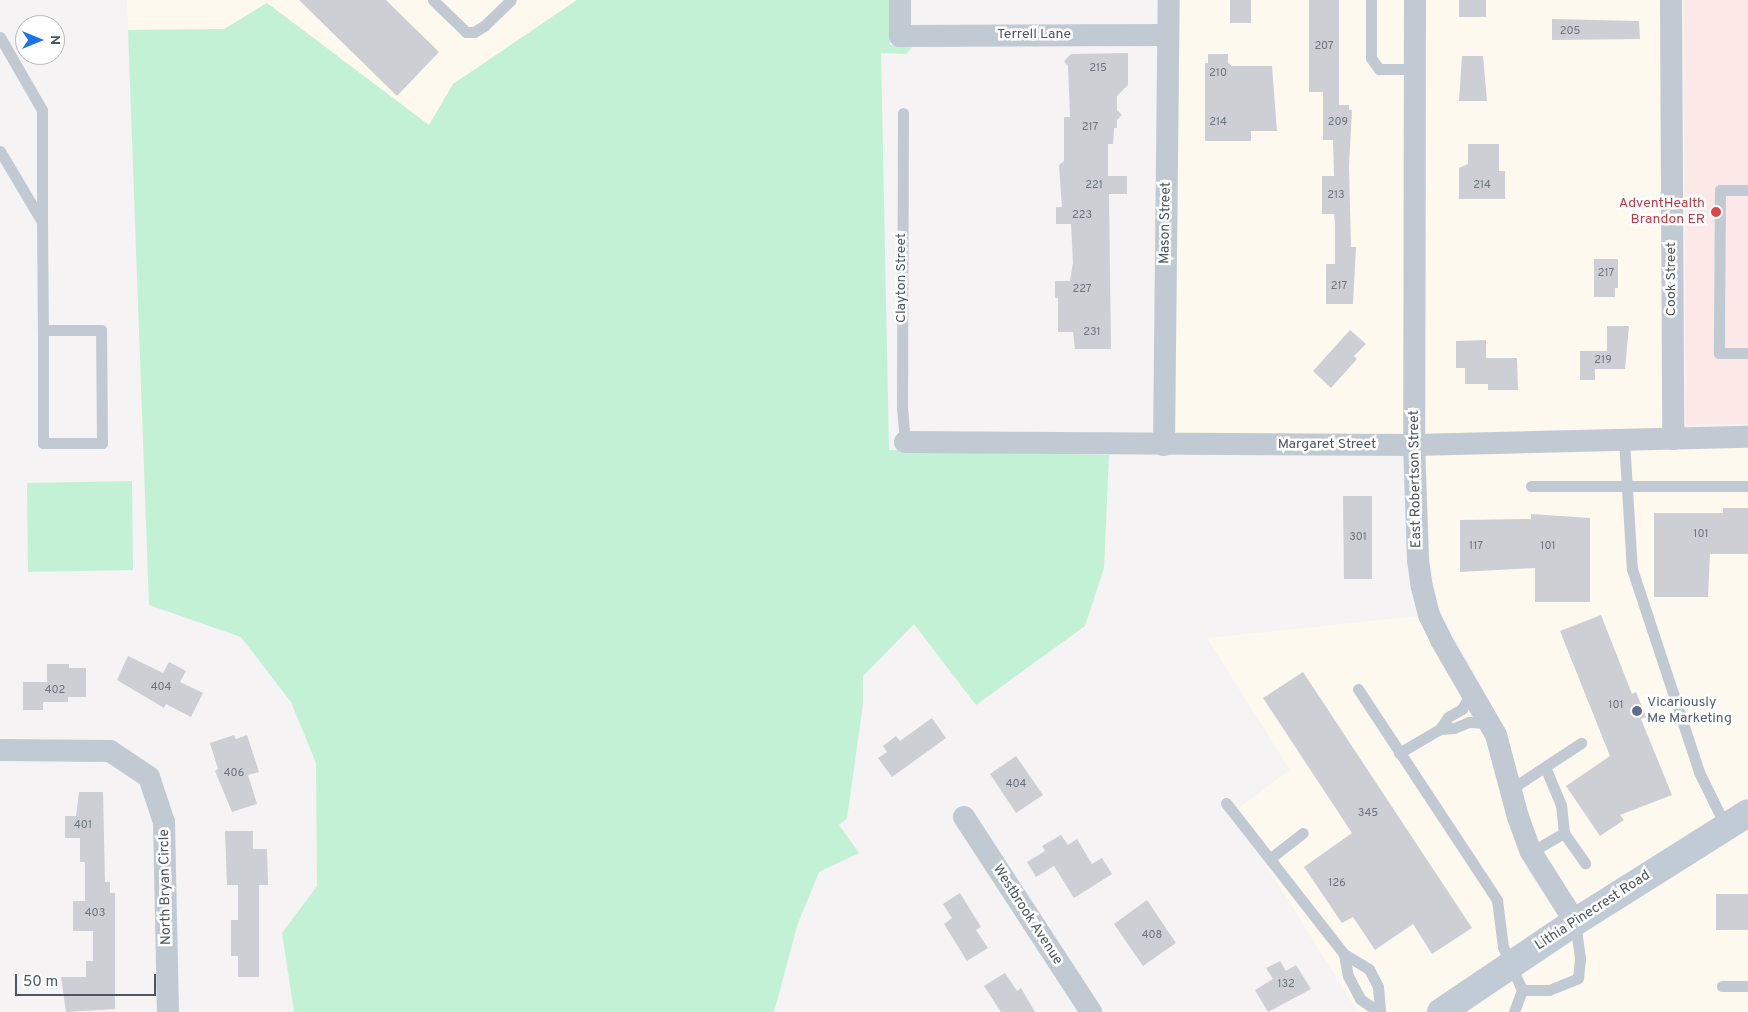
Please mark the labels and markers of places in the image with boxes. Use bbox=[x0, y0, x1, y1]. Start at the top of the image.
place label: AdventHealth Brandon ER bbox=[1619, 196, 1705, 228]
marker: AdventHealth Brandon ER bbox=[1709, 205, 1723, 219]
place label: Vicariously Me Marketing bbox=[1647, 695, 1732, 728]
marker: Vicariously Me Marketing bbox=[1631, 705, 1643, 717]

